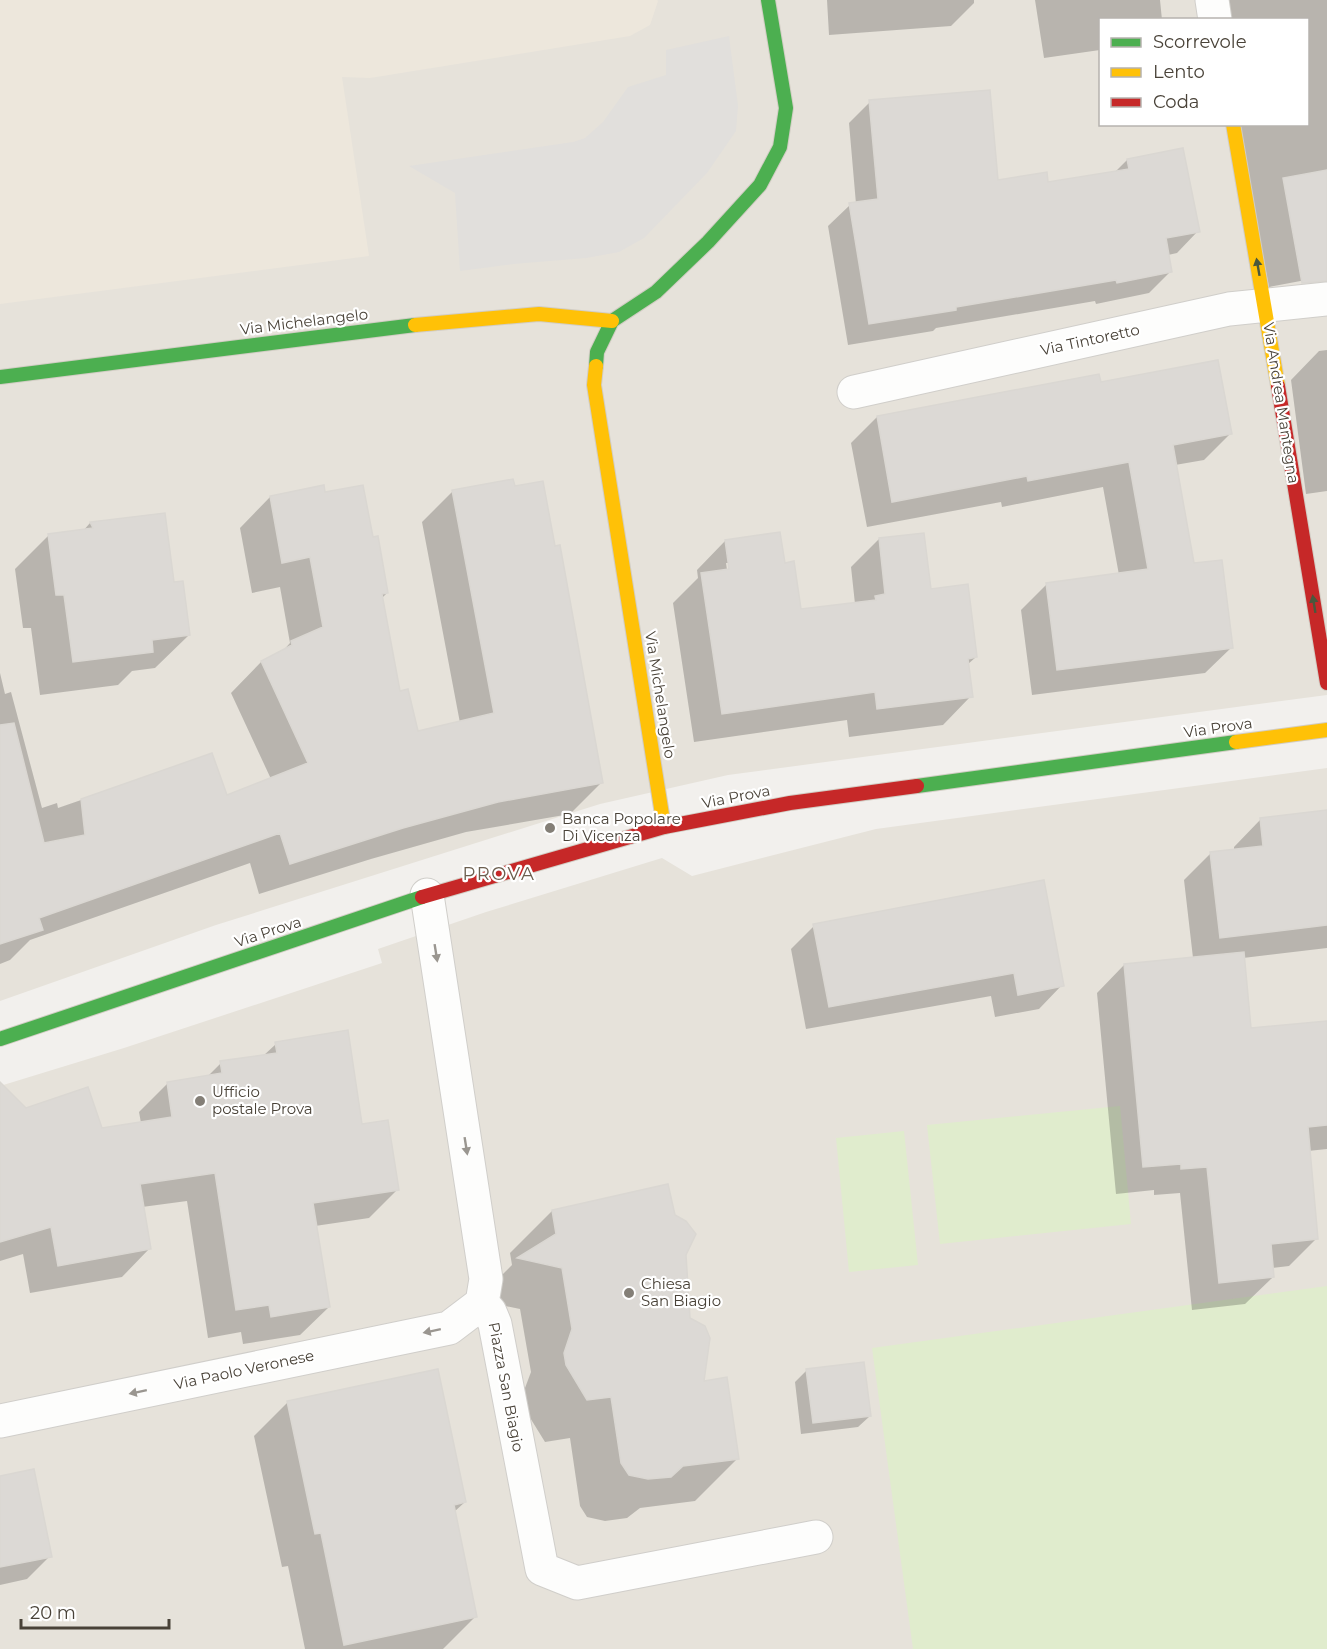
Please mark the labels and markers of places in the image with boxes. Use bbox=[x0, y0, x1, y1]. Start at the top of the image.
place label: Banca Popolare Di Vicenza bbox=[562, 809, 681, 845]
marker: Banca Popolare Di Vicenza bbox=[543, 821, 557, 835]
place label: Ufficio postale Prova bbox=[212, 1082, 313, 1118]
marker: Ufficio postale Prova bbox=[193, 1094, 207, 1108]
place label: Chiesa San Biagio bbox=[641, 1274, 721, 1310]
marker: Chiesa San Biagio bbox=[622, 1286, 636, 1300]

